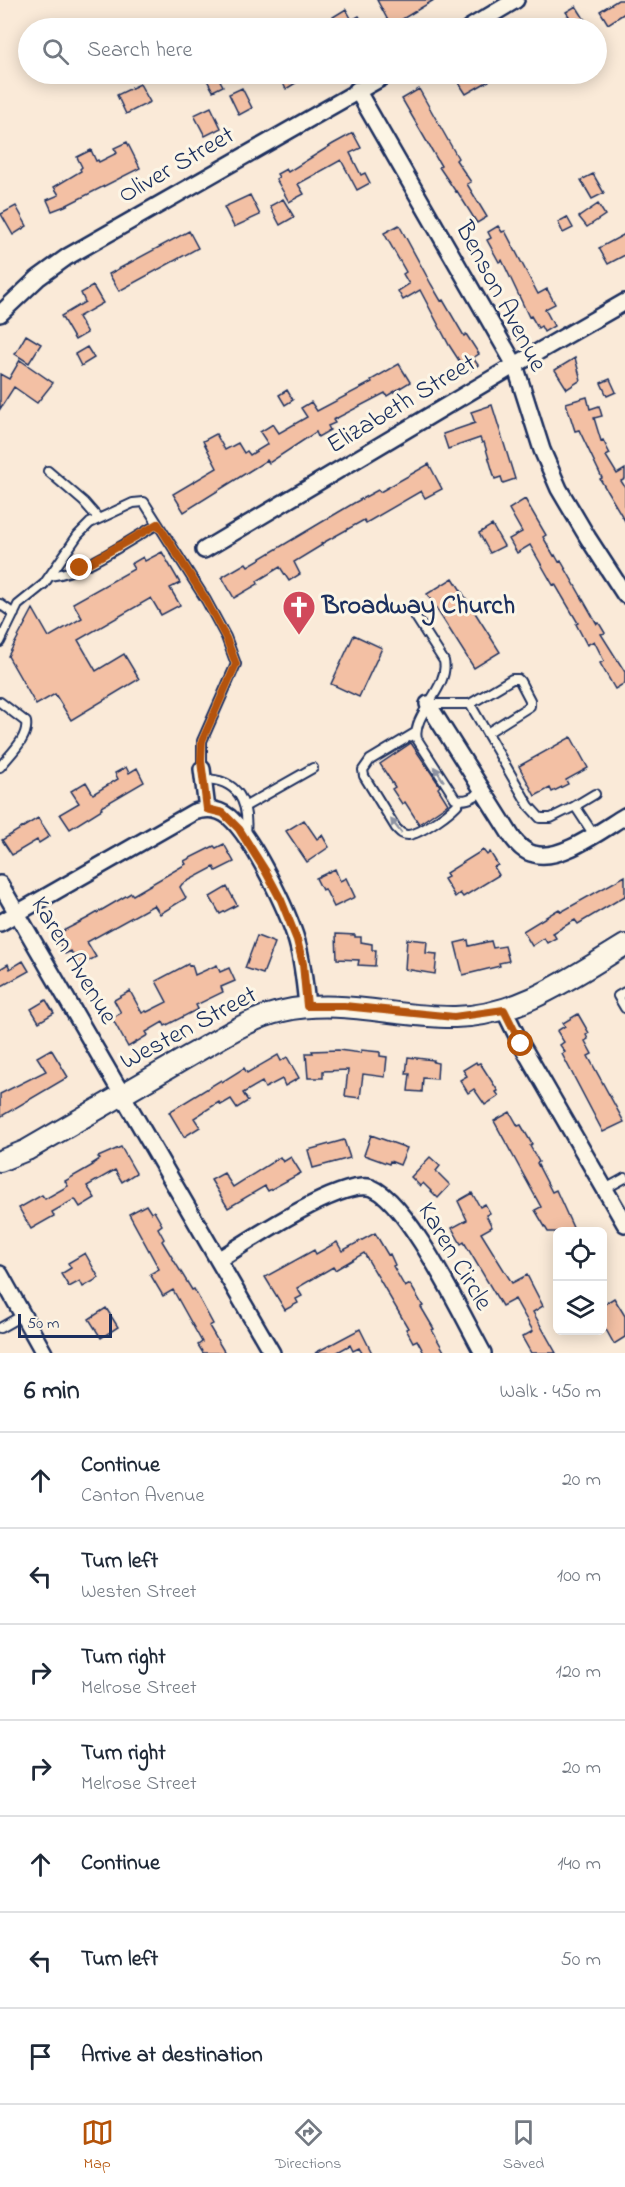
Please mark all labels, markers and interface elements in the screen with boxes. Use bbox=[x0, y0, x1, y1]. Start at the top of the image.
search box bbox=[18, 18, 607, 84]
icon: search bbox=[39, 35, 72, 68]
text: Search here bbox=[87, 35, 192, 67]
street label: Oliver Street bbox=[112, 117, 242, 215]
street label: Benson Avenue bbox=[444, 214, 556, 379]
street label: Elizabeth Street bbox=[320, 345, 484, 465]
route end bbox=[66, 554, 92, 580]
place label: Broadway Church bbox=[321, 588, 515, 626]
church icon: Broadway Church bbox=[281, 589, 317, 636]
one-way arrow bbox=[434, 766, 445, 782]
one-way arrow bbox=[390, 818, 402, 834]
street label: Karen Avenue bbox=[20, 890, 126, 1033]
street label: Westen Street bbox=[114, 977, 264, 1081]
route start bbox=[507, 1030, 533, 1056]
street label: Karen Circle bbox=[407, 1196, 501, 1319]
map controls bbox=[553, 1227, 607, 1335]
button: locate bbox=[553, 1227, 607, 1281]
button: layers bbox=[553, 1281, 607, 1335]
scale bar bbox=[18, 1311, 112, 1338]
text: 50 m bbox=[27, 1312, 59, 1336]
text: 6 min bbox=[24, 1373, 80, 1411]
text: Walk · 450 m bbox=[499, 1378, 601, 1407]
text: Continue bbox=[81, 1450, 160, 1482]
icon: ahead bbox=[24, 1464, 57, 1497]
text: 20 m bbox=[562, 1466, 601, 1495]
text: Canton Avenue bbox=[81, 1482, 204, 1511]
text: Turn left bbox=[81, 1546, 158, 1578]
icon: left bbox=[24, 1560, 57, 1593]
text: 100 m bbox=[557, 1562, 601, 1591]
text: Westen Street bbox=[81, 1578, 197, 1607]
text: Turn right bbox=[81, 1642, 166, 1674]
icon: right bbox=[24, 1656, 57, 1689]
text: 120 m bbox=[556, 1658, 601, 1687]
text: Melrose Street bbox=[81, 1674, 197, 1703]
text: Turn right bbox=[81, 1738, 166, 1770]
icon: right bbox=[24, 1752, 57, 1785]
text: 20 m bbox=[562, 1754, 601, 1783]
text: Melrose Street bbox=[81, 1770, 197, 1799]
icon: ahead bbox=[24, 1848, 57, 1881]
text: Continue bbox=[81, 1848, 160, 1880]
text: 140 m bbox=[557, 1850, 601, 1879]
icon: left bbox=[24, 1944, 57, 1977]
text: Turn left bbox=[81, 1944, 158, 1976]
text: 50 m bbox=[560, 1946, 601, 1975]
icon: arrive bbox=[24, 2040, 57, 2073]
text: Arrive at destination bbox=[81, 2040, 263, 2072]
tab: Map bbox=[81, 2116, 114, 2176]
tab: Directions bbox=[275, 2116, 341, 2176]
tab: Saved bbox=[503, 2116, 544, 2176]

